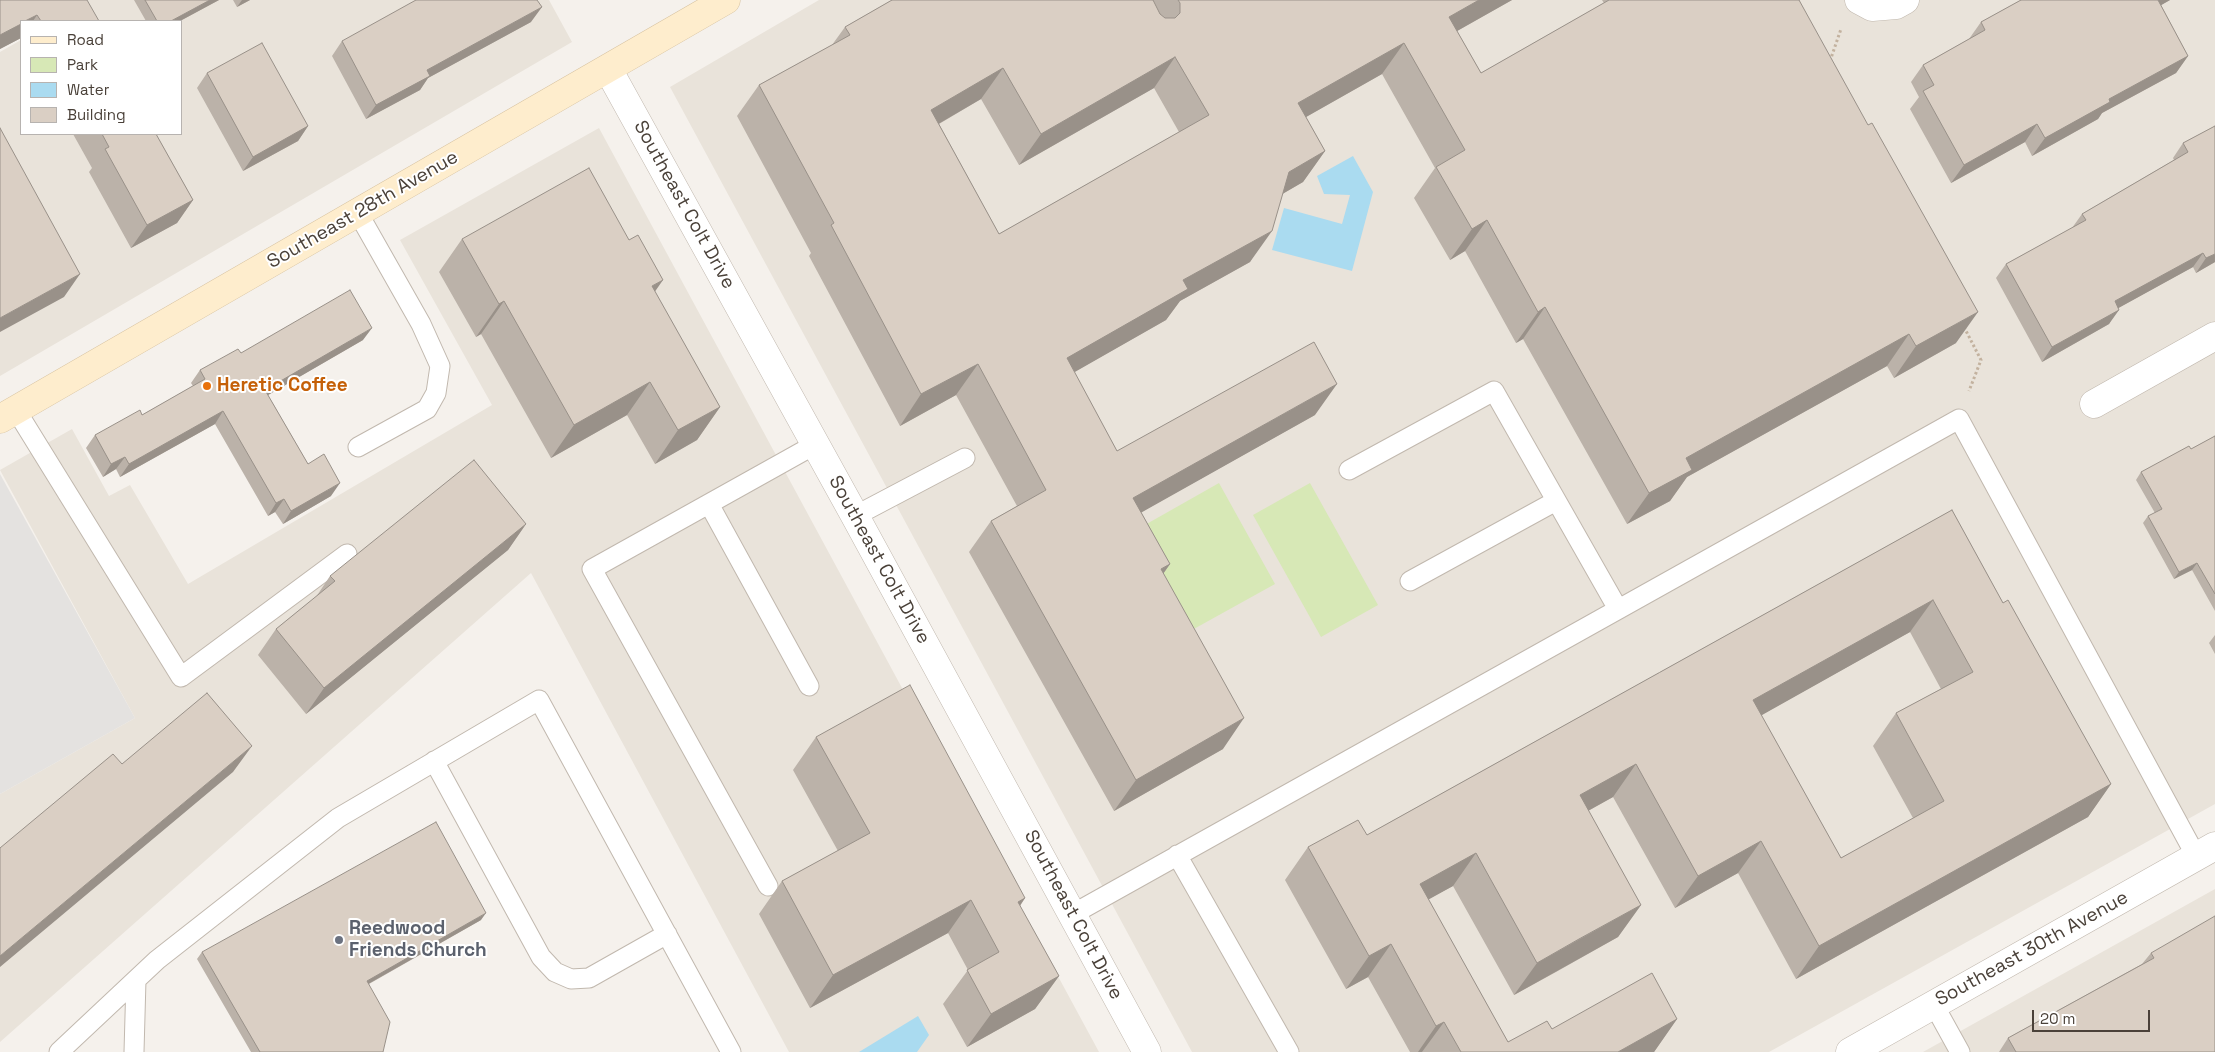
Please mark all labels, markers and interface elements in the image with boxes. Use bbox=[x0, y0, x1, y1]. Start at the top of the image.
legend bbox=[20, 20, 182, 135]
text: Road bbox=[67, 30, 104, 49]
text: Park bbox=[67, 55, 98, 74]
text: Water bbox=[67, 80, 109, 99]
text: Building bbox=[67, 105, 126, 124]
street label: Southeast Colt Drive bbox=[628, 117, 740, 293]
street label: Southeast 28th Avenue bbox=[264, 146, 462, 274]
place label: Heretic Coffee bbox=[217, 375, 348, 397]
marker: Heretic Coffee bbox=[201, 380, 213, 392]
street label: Southeast Colt Drive bbox=[823, 472, 935, 648]
street label: Southeast Colt Drive bbox=[1019, 826, 1127, 1004]
street label: Southeast 30th Avenue bbox=[1932, 886, 2132, 1012]
place label: Reedwood Friends Church bbox=[349, 918, 487, 962]
marker: Reedwood Friends Church bbox=[333, 934, 345, 946]
scale bar bbox=[2035, 1000, 2152, 1032]
text: 20 m bbox=[2040, 1009, 2075, 1028]

